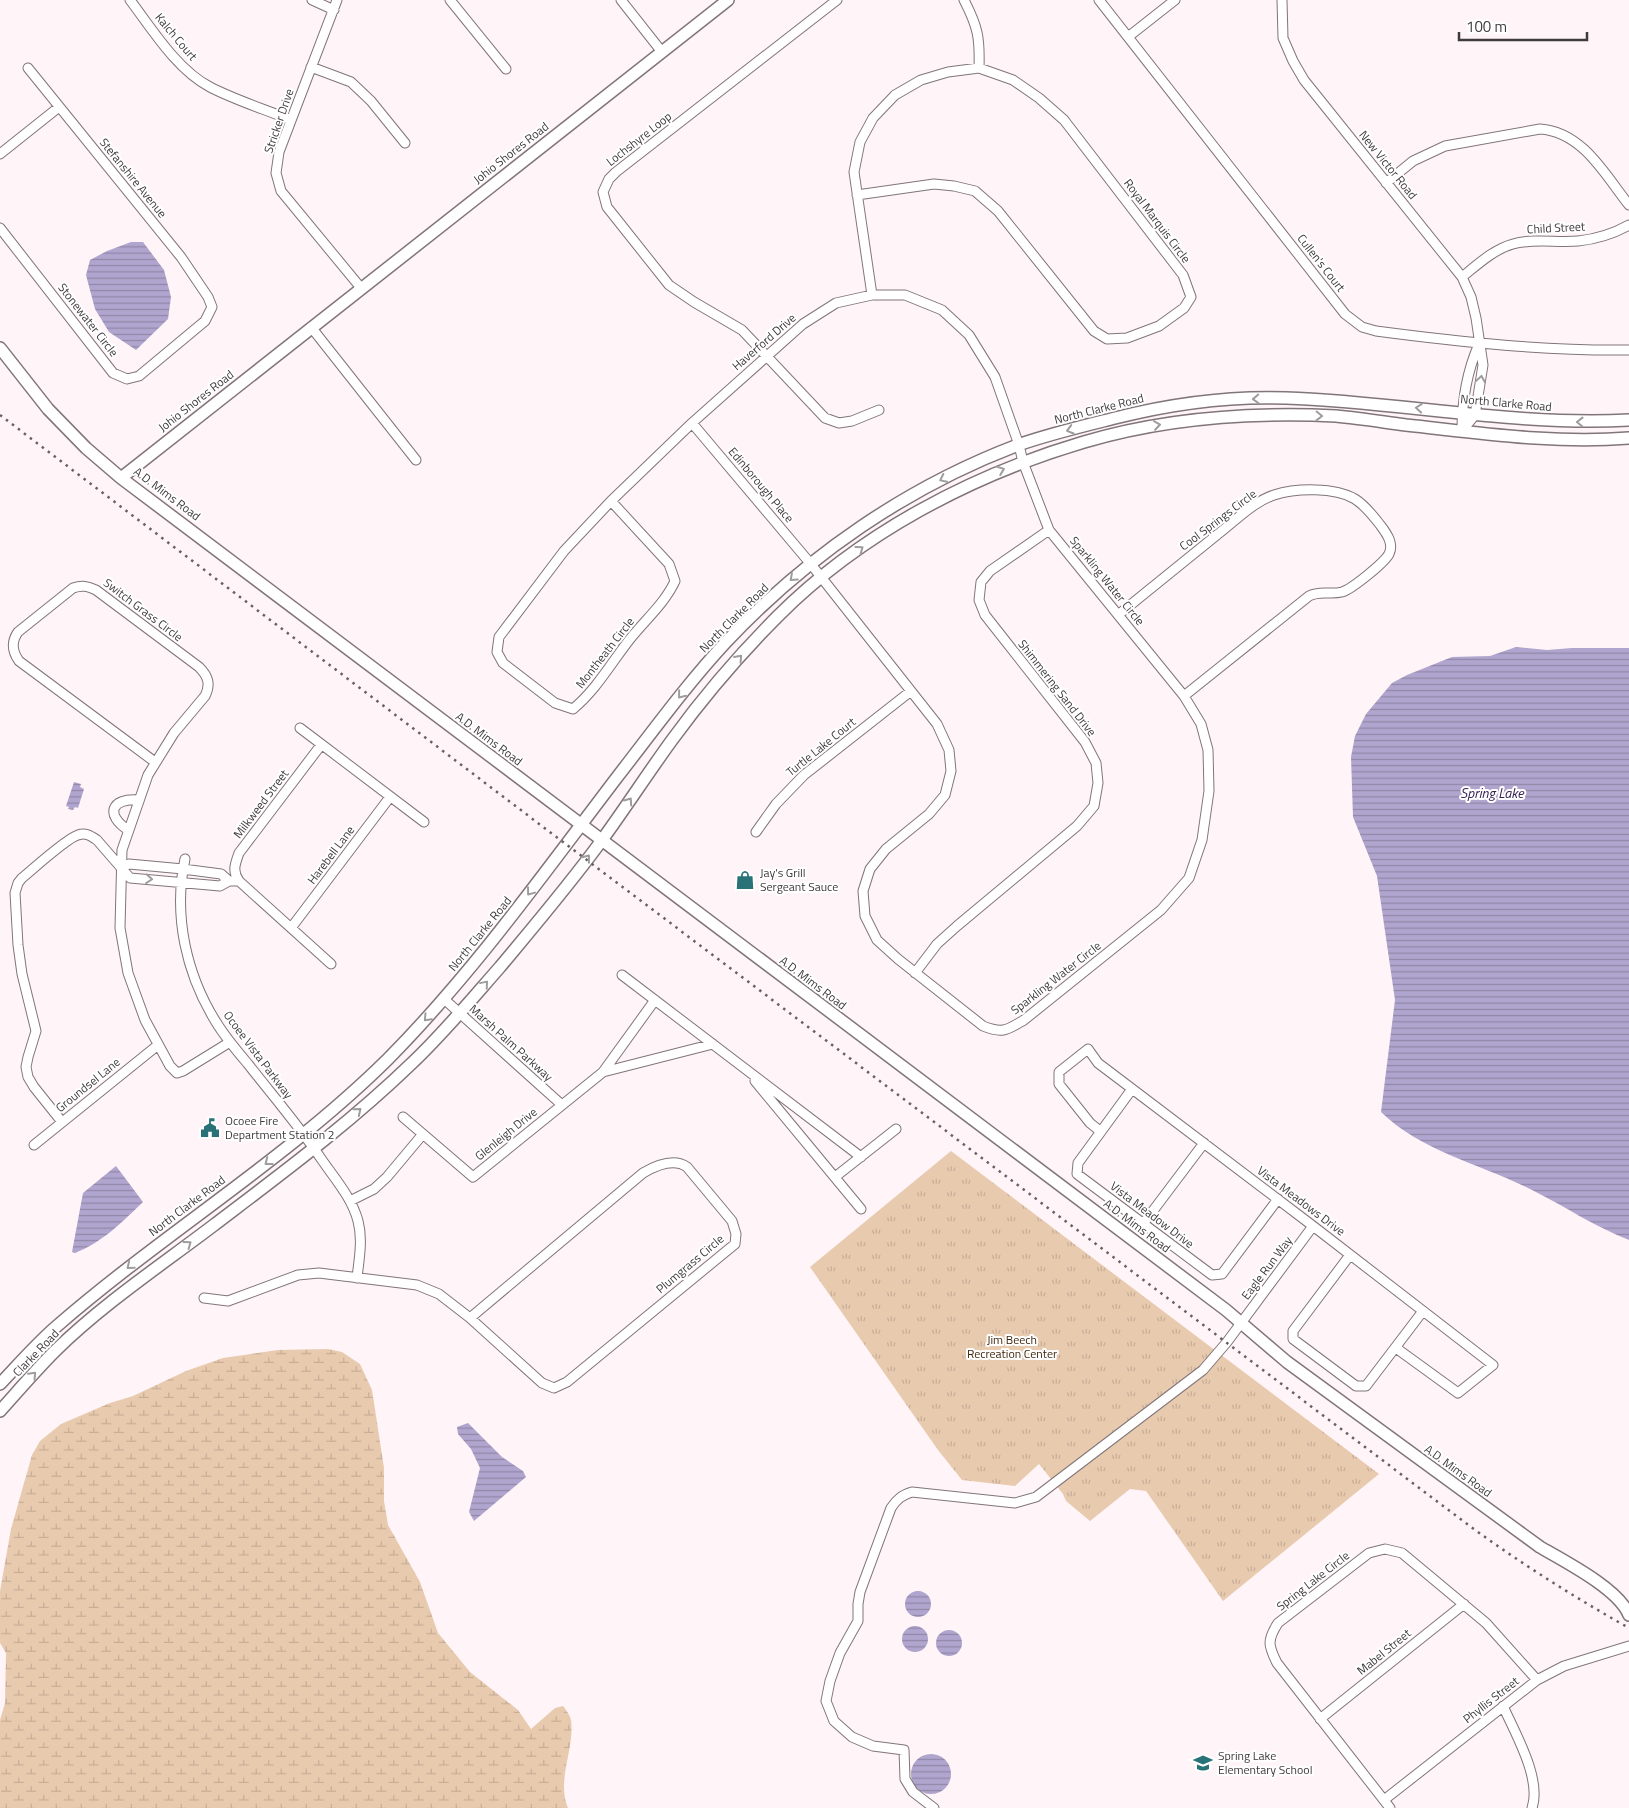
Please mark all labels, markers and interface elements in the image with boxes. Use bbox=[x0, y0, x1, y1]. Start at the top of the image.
street label: Kalch Court bbox=[151, 9, 203, 65]
scale bar bbox=[1459, 10, 1586, 42]
text: 100 m bbox=[1466, 15, 1507, 38]
street label: Stricker Drive bbox=[259, 86, 298, 156]
street label: Lochshyre Loop bbox=[602, 107, 676, 170]
street label: Johio Shores Road bbox=[469, 117, 553, 188]
street label: New Victor Road bbox=[1355, 126, 1422, 203]
street label: Stefanshire Avenue bbox=[95, 134, 172, 222]
street label: Royal Marquis Circle bbox=[1119, 174, 1196, 267]
street label: Child Street bbox=[1526, 216, 1586, 239]
street label: Cullen's Court bbox=[1293, 230, 1351, 296]
street label: Stonewater Circle bbox=[54, 279, 123, 361]
street label: Haverford Drive bbox=[727, 308, 800, 375]
street label: Johio Shores Road bbox=[154, 365, 238, 436]
one-way arrow bbox=[1475, 375, 1485, 384]
street label: North Clarke Road bbox=[1052, 388, 1146, 429]
street label: North Clarke Road bbox=[1460, 389, 1552, 416]
one-way arrow bbox=[1252, 393, 1260, 404]
one-way arrow bbox=[1414, 403, 1422, 414]
one-way arrow bbox=[1316, 411, 1323, 421]
one-way arrow bbox=[1576, 416, 1584, 427]
one-way arrow bbox=[1153, 421, 1162, 431]
one-way arrow bbox=[1067, 425, 1075, 435]
street label: Edinborough Place bbox=[724, 443, 799, 527]
street label: A.D. Mims Road bbox=[130, 462, 205, 525]
one-way arrow bbox=[996, 466, 1005, 476]
one-way arrow bbox=[939, 473, 948, 483]
street label: Cool Springs Circle bbox=[1175, 484, 1260, 555]
street label: Sparkling Water Circle bbox=[1065, 532, 1149, 629]
one-way arrow bbox=[854, 546, 864, 555]
street label: Switch Grass Circle bbox=[100, 573, 187, 646]
one-way arrow bbox=[790, 573, 799, 582]
street label: North Clarke Road bbox=[695, 579, 773, 657]
street label: Montheath Circle bbox=[571, 613, 639, 692]
street label: Shimmering Sand Drive bbox=[1014, 635, 1101, 740]
one-way arrow bbox=[733, 654, 742, 663]
one-way arrow bbox=[678, 690, 687, 699]
street label: A.D. Mims Road bbox=[452, 707, 527, 770]
street label: Turtle Lake Court bbox=[782, 712, 860, 781]
street label: Milkweed Street bbox=[228, 764, 293, 842]
water label: Spring Lake bbox=[1460, 782, 1525, 803]
one-way arrow bbox=[623, 797, 632, 806]
street label: Harebell Lane bbox=[302, 821, 359, 888]
one-way arrow bbox=[582, 855, 591, 864]
place label: Jay's Grill Sergeant Sauce bbox=[760, 863, 838, 896]
shop icon: Jay's Grill Sergeant Sauce bbox=[734, 869, 756, 891]
one-way arrow bbox=[145, 873, 153, 884]
one-way arrow bbox=[528, 886, 536, 895]
street label: North Clarke Road bbox=[443, 892, 516, 975]
street label: Sparkling Water Circle bbox=[1006, 936, 1105, 1019]
street label: A.D. Mims Road bbox=[776, 951, 851, 1014]
one-way arrow bbox=[479, 981, 488, 990]
street label: Marsh Palm Parkway bbox=[465, 1000, 558, 1086]
street label: Ocoee Vista Parkway bbox=[219, 1007, 298, 1103]
one-way arrow bbox=[424, 1012, 433, 1021]
street label: Groundsel Lane bbox=[51, 1053, 124, 1117]
street label: Glenleigh Drive bbox=[470, 1102, 541, 1165]
one-way arrow bbox=[352, 1109, 361, 1117]
place label: Ocoee Fire Department Station 2 bbox=[225, 1111, 334, 1144]
public building icon: Ocoee Fire Department Station 2 bbox=[199, 1117, 221, 1139]
one-way arrow bbox=[265, 1156, 274, 1164]
street label: Vista Meadows Drive bbox=[1253, 1161, 1349, 1240]
street label: North Clarke Road bbox=[144, 1170, 229, 1241]
street label: Vista Meadow Drive bbox=[1106, 1177, 1198, 1253]
street label: A.D. Mims Road bbox=[1100, 1194, 1175, 1257]
street label: Plumgrass Circle bbox=[652, 1229, 728, 1298]
street label: Eagle Run Way bbox=[1236, 1232, 1297, 1303]
one-way arrow bbox=[182, 1241, 192, 1250]
one-way arrow bbox=[127, 1260, 136, 1269]
street label: Clarke Road bbox=[8, 1325, 63, 1381]
park label: Jim Beech Recreation Center bbox=[967, 1330, 1057, 1363]
one-way arrow bbox=[27, 1372, 36, 1381]
street label: A.D. Mims Road bbox=[1421, 1440, 1496, 1502]
street label: Spring Lake Circle bbox=[1272, 1546, 1353, 1615]
street label: Mabel Street bbox=[1353, 1623, 1415, 1679]
street label: Phyllis Street bbox=[1459, 1671, 1523, 1728]
place label: Spring Lake Elementary School bbox=[1218, 1746, 1312, 1779]
school or university icon: Spring Lake Elementary School bbox=[1192, 1752, 1214, 1774]

